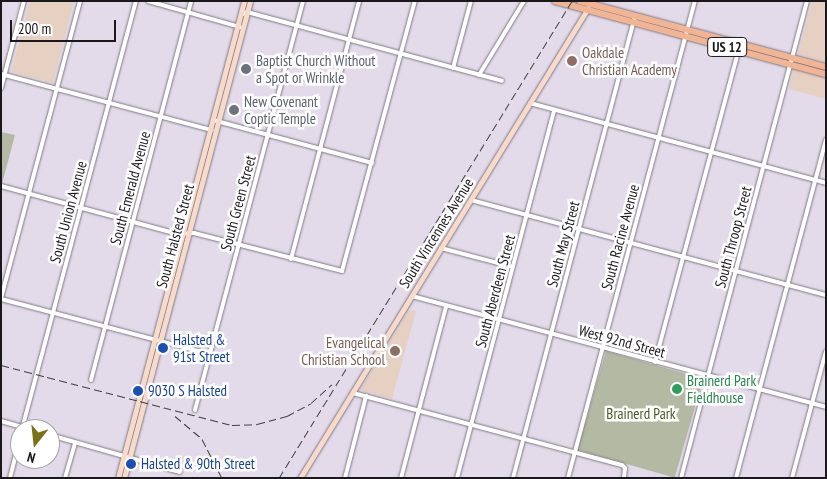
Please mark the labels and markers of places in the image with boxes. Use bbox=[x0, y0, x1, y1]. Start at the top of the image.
place label: Oakdale Christian Academy bbox=[582, 43, 677, 78]
place label: Baptist Church Without a Spot or Wrinkle bbox=[256, 51, 376, 86]
marker: Oakdale Christian Academy bbox=[566, 55, 578, 67]
marker: Baptist Church Without a Spot or Wrinkle bbox=[240, 63, 252, 75]
place label: New Covenant Coptic Temple bbox=[244, 92, 318, 127]
marker: New Covenant Coptic Temple bbox=[228, 104, 240, 116]
place label: Halsted & 91st Street bbox=[173, 330, 230, 365]
place label: Evangelical Christian School bbox=[301, 333, 385, 368]
marker: Halsted & 91st Street bbox=[157, 342, 169, 354]
marker: Evangelical Christian School bbox=[389, 345, 401, 357]
place label: Brainerd Park Fieldhouse bbox=[687, 371, 756, 406]
place label: 9030 S Halsted bbox=[148, 382, 227, 400]
marker: Brainerd Park Fieldhouse bbox=[671, 383, 683, 395]
marker: 9030 S Halsted bbox=[132, 385, 144, 397]
place label: Halsted & 90th Street bbox=[141, 455, 255, 473]
marker: Halsted & 90th Street bbox=[125, 458, 137, 470]

